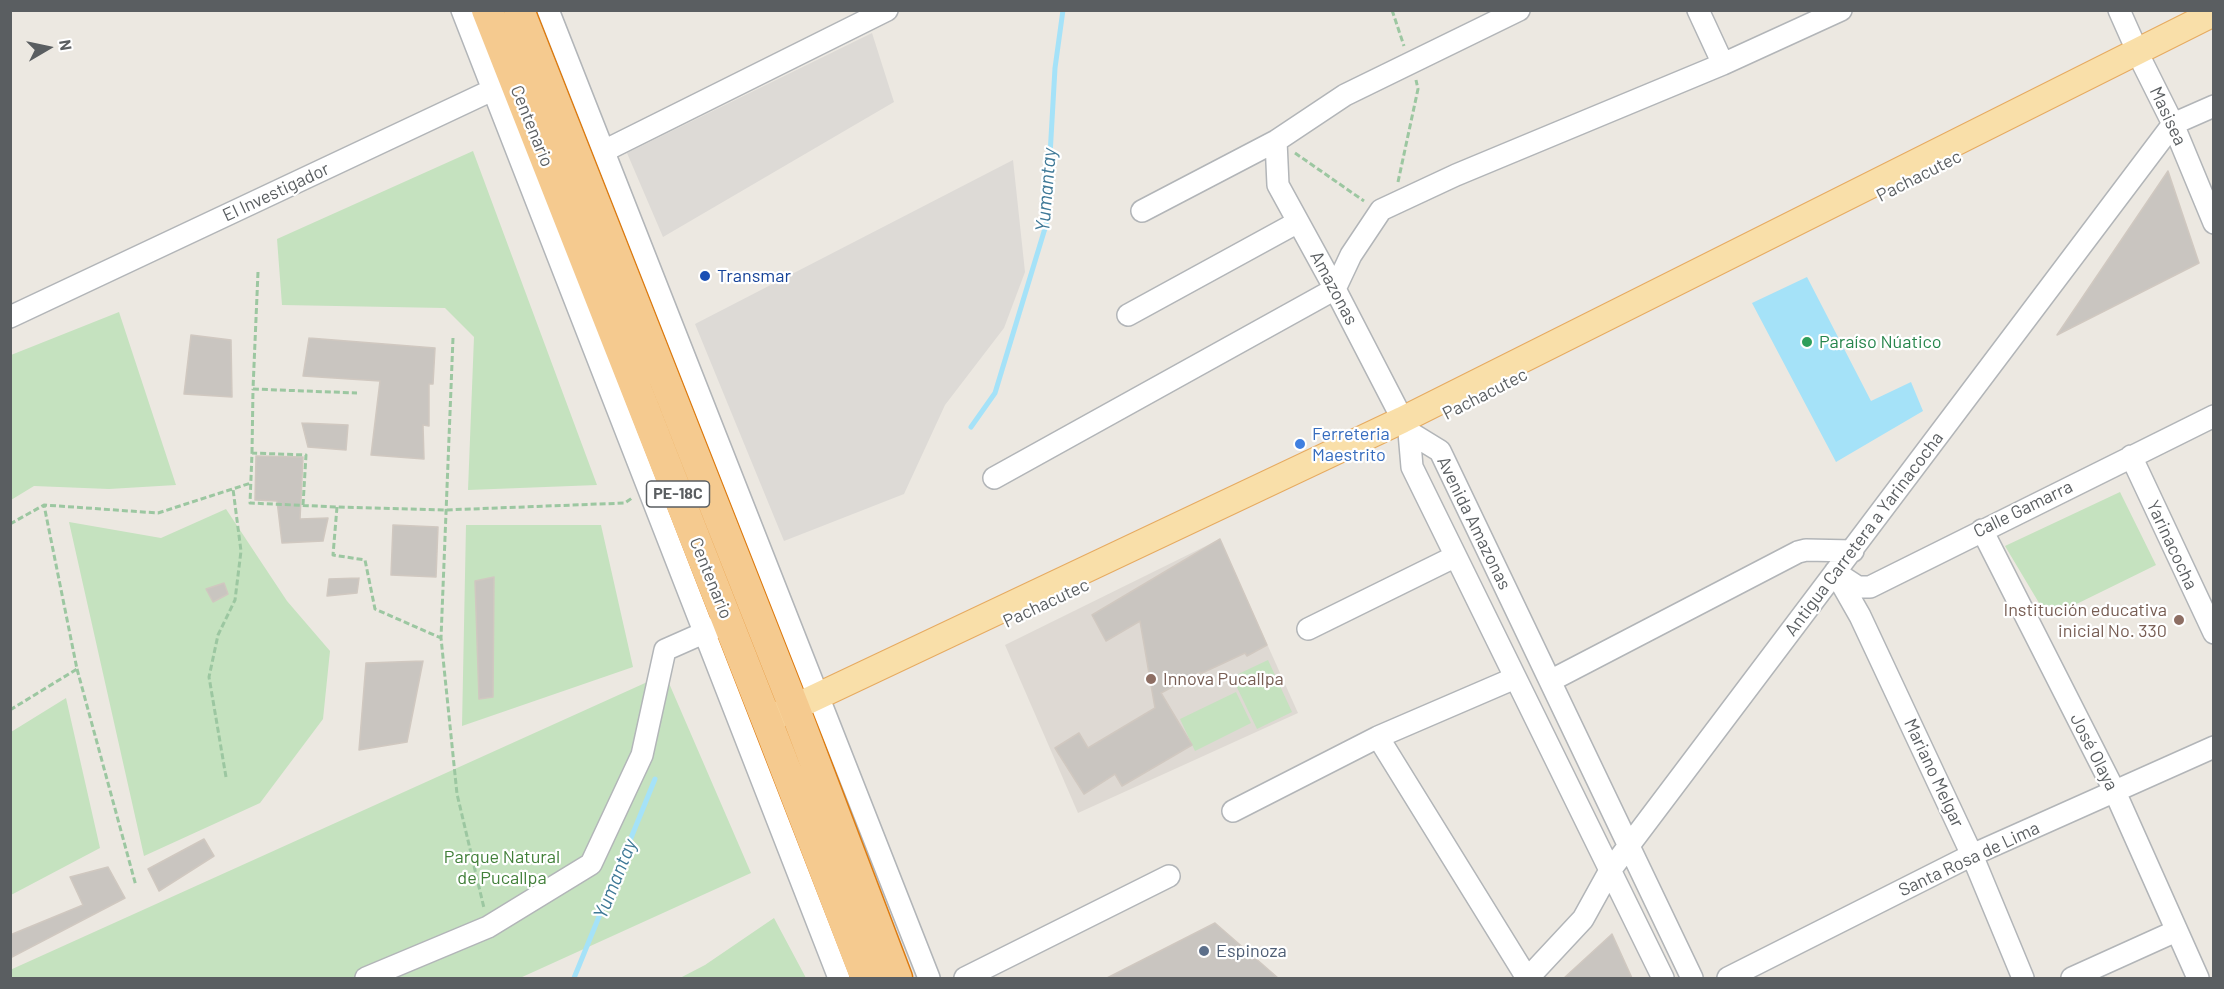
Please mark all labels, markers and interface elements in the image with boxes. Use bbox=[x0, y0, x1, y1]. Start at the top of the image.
north arrow bbox=[18, 18, 78, 78]
text: N bbox=[56, 38, 76, 52]
street label: Centenario bbox=[506, 82, 558, 170]
street label: Masisea bbox=[2145, 83, 2191, 149]
street label: Pachacutec bbox=[1873, 145, 1965, 207]
water label: Yumantay bbox=[1030, 147, 1062, 233]
street label: El Investigador bbox=[219, 158, 333, 226]
street label: Amazonas bbox=[1306, 247, 1362, 329]
place label: Transmar bbox=[717, 265, 791, 287]
marker: Transmar bbox=[698, 269, 712, 283]
place label: Paraíso Núatico bbox=[1819, 331, 1942, 353]
marker: Paraíso Núatico bbox=[1800, 335, 1814, 349]
street label: Pachacutec bbox=[1439, 363, 1531, 425]
place label: Ferreteria Maestrito bbox=[1312, 423, 1390, 466]
street label: Antigua Carretera a Yarinacocha bbox=[1780, 428, 1948, 640]
marker: Ferreteria Maestrito bbox=[1293, 437, 1307, 451]
street label: Avenida Amazonas bbox=[1432, 453, 1516, 593]
street label: Calle Gamarra bbox=[1970, 476, 2076, 542]
road number: PE-18C bbox=[646, 481, 710, 507]
street label: Yarinacocha bbox=[2142, 497, 2202, 593]
street label: Centenario bbox=[685, 534, 737, 622]
street label: Pachacutec bbox=[1000, 574, 1092, 632]
place label: Institución educativa inicial No. 330 bbox=[2004, 599, 2167, 642]
marker: Institución educativa inicial No. 330 bbox=[2172, 613, 2186, 627]
place label: Innova Pucallpa bbox=[1163, 668, 1284, 690]
marker: Innova Pucallpa bbox=[1144, 672, 1158, 686]
street label: José Olaya bbox=[2065, 710, 2123, 794]
street label: Mariano Melgar bbox=[1899, 715, 1969, 831]
street label: Santa Rosa de Lima bbox=[1895, 817, 2043, 901]
water label: Yumantay bbox=[588, 835, 642, 923]
park label: Parque Natural de Pucallpa bbox=[444, 846, 560, 888]
place label: Espinoza bbox=[1216, 940, 1287, 962]
marker: Espinoza bbox=[1197, 944, 1211, 958]

